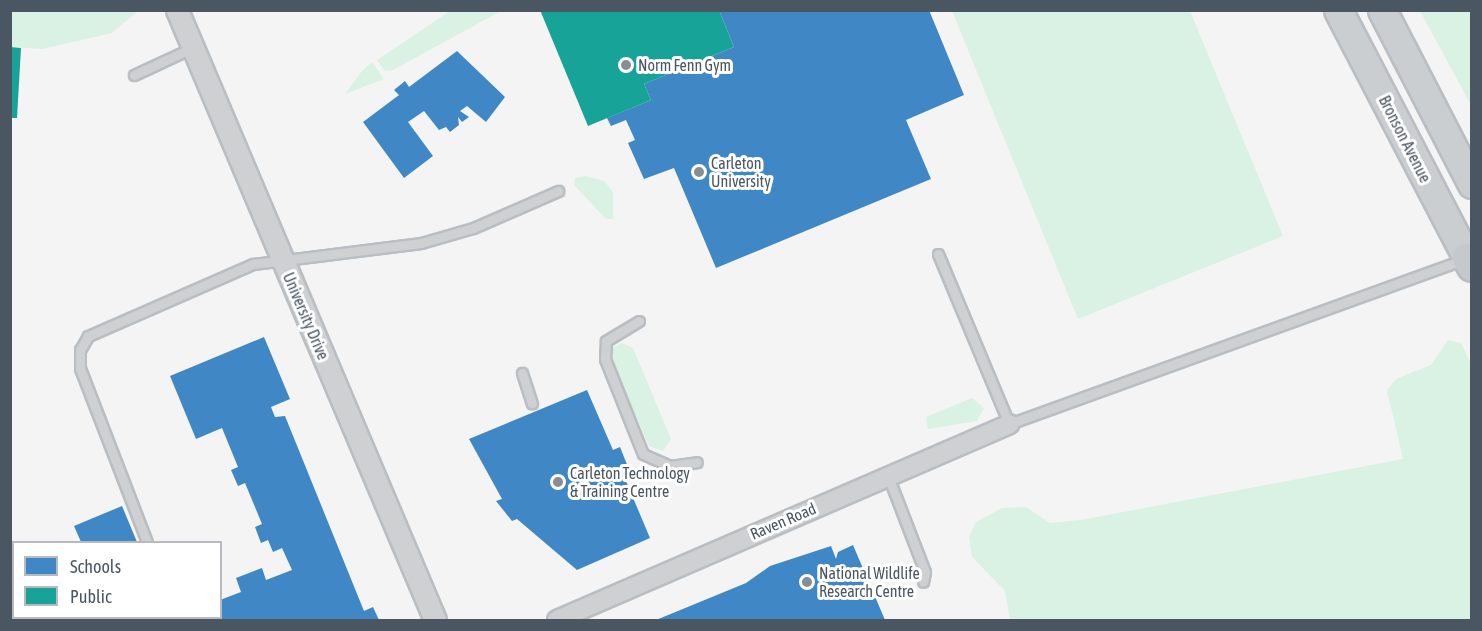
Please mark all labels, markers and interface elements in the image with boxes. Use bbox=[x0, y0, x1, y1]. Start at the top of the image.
place label: Norm Fenn Gym bbox=[638, 55, 731, 75]
marker: Norm Fenn Gym bbox=[619, 58, 633, 72]
street label: Bronson Avenue bbox=[1375, 92, 1435, 186]
place label: Carleton University bbox=[711, 153, 771, 191]
marker: Carleton University bbox=[692, 165, 706, 179]
street label: University Drive bbox=[279, 269, 333, 363]
place label: Carleton Technology & Training Centre bbox=[570, 463, 690, 501]
marker: Carleton Technology & Training Centre bbox=[551, 475, 565, 489]
street label: Raven Road bbox=[747, 499, 819, 543]
legend bbox=[12, 541, 222, 619]
text: Schools bbox=[70, 556, 121, 577]
place label: National Wildlife Research Centre bbox=[819, 563, 920, 601]
marker: National Wildlife Research Centre bbox=[800, 575, 814, 589]
text: Public bbox=[70, 586, 112, 607]

